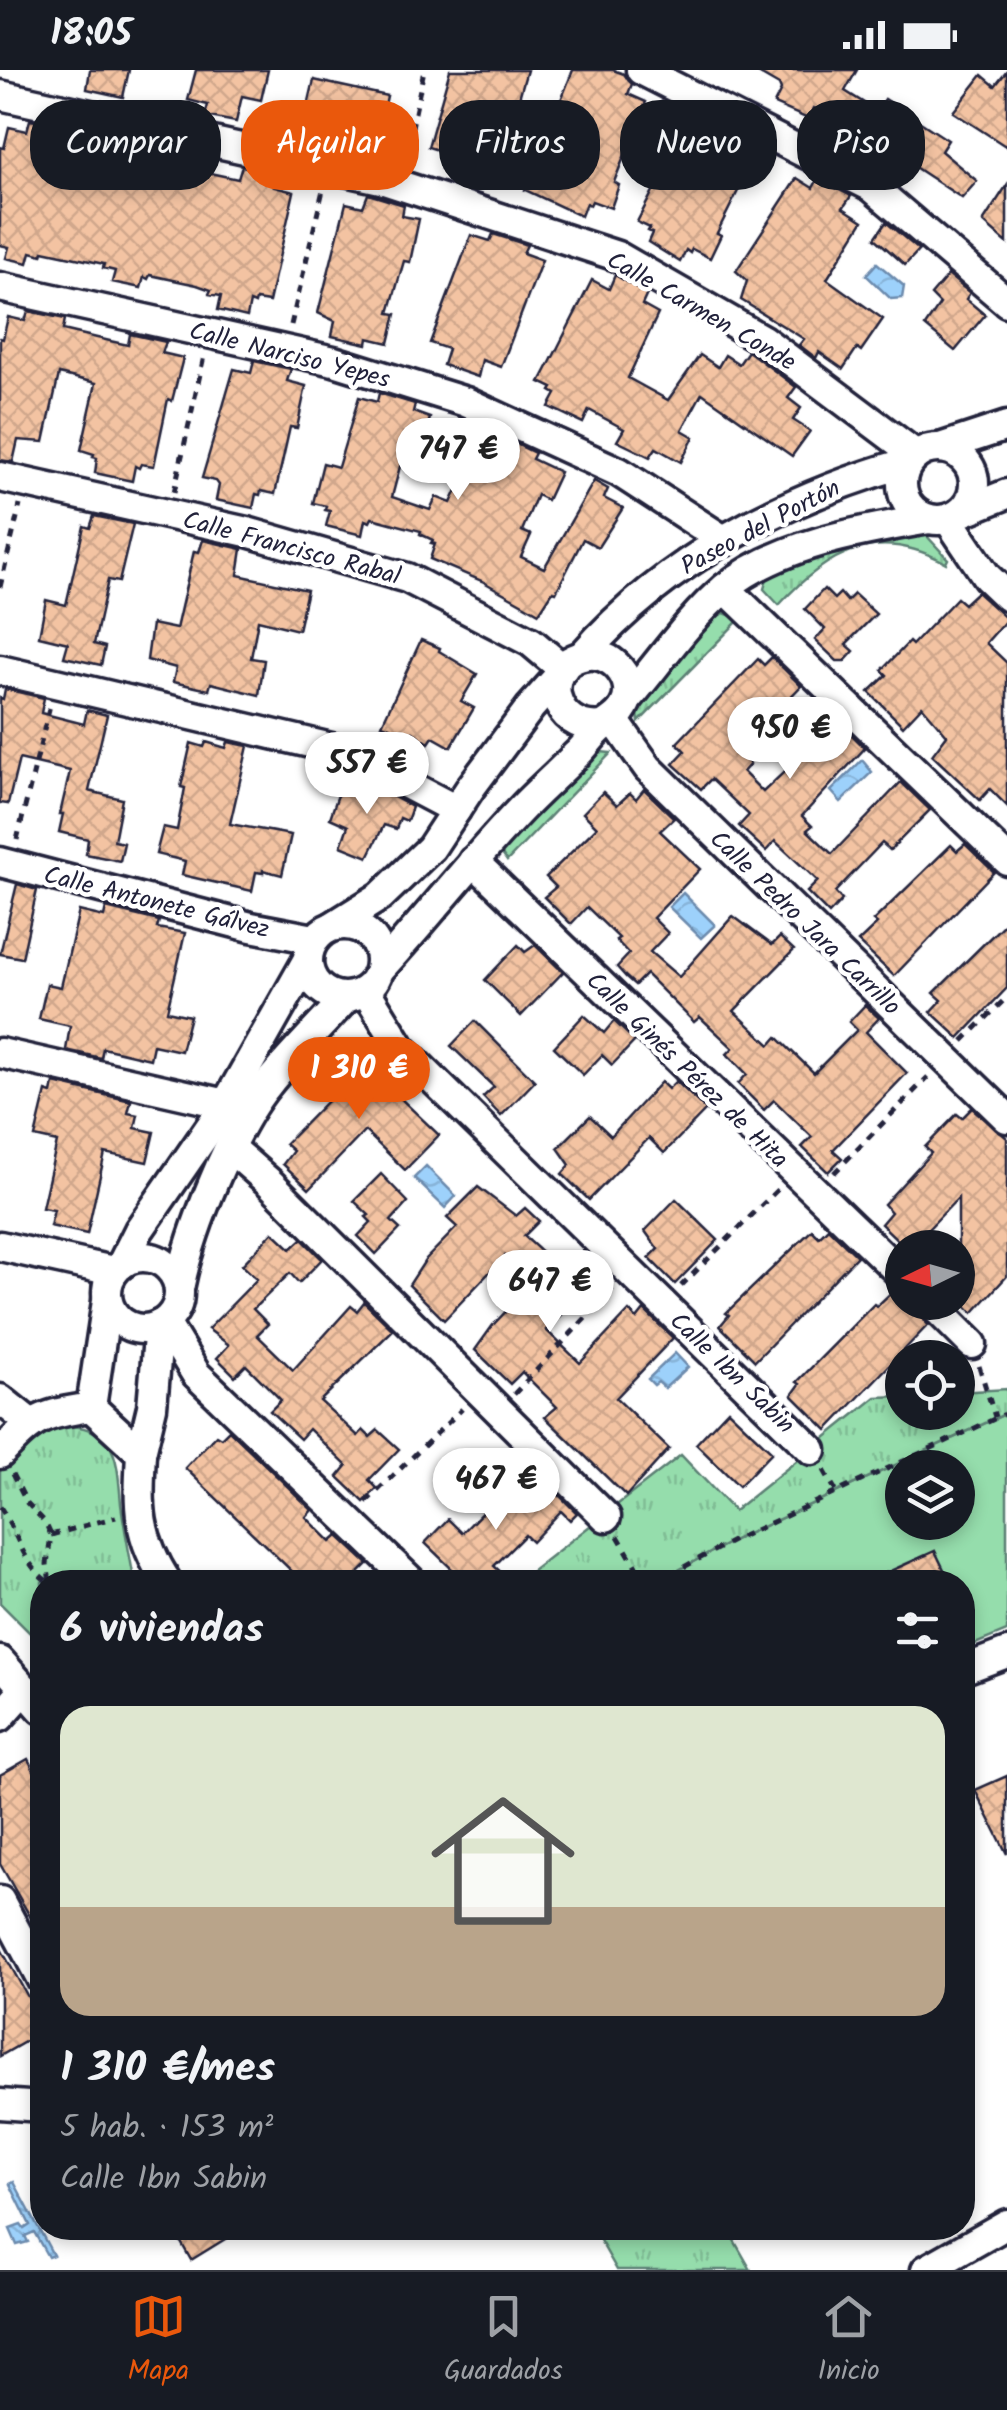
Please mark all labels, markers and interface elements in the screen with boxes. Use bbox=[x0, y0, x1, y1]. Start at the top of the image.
text: 18:05 bbox=[50, 5, 132, 65]
chip: Comprar bbox=[30, 100, 221, 190]
chip: Alquilar bbox=[241, 100, 419, 190]
chip: Filtros bbox=[439, 100, 600, 190]
chip: Nuevo bbox=[620, 100, 777, 190]
chip: Piso bbox=[797, 100, 925, 190]
street label: Calle Carmen Conde bbox=[599, 241, 803, 382]
street label: Calle Narciso Yepes bbox=[185, 312, 394, 400]
pin: 747 € bbox=[388, 418, 528, 503]
text: 747 € bbox=[418, 425, 498, 476]
street label: Paseo del Portón bbox=[674, 469, 848, 587]
street label: Calle Francisco Rabal bbox=[178, 501, 405, 597]
pin: 950 € bbox=[720, 697, 860, 782]
text: 950 € bbox=[749, 704, 831, 755]
pin: 557 € bbox=[297, 732, 437, 817]
text: 557 € bbox=[327, 739, 407, 790]
street label: Calle Pedro Jara Carrillo bbox=[700, 821, 910, 1026]
street label: Calle Antonete Gálvez bbox=[39, 856, 274, 950]
street label: Calle Ginés Pérez de Hita bbox=[576, 963, 797, 1178]
pin: 1 310 € bbox=[267, 1037, 451, 1122]
text: 1 310 € bbox=[310, 1044, 408, 1095]
north arrow bbox=[885, 1230, 975, 1320]
map controls bbox=[885, 1230, 975, 1540]
pin: 647 € bbox=[480, 1250, 620, 1335]
text: 647 € bbox=[509, 1257, 591, 1308]
street label: Calle Ibn Sabin bbox=[660, 1303, 804, 1444]
button: locate bbox=[885, 1340, 975, 1430]
pin: 467 € bbox=[426, 1448, 566, 1533]
button: layers bbox=[885, 1450, 975, 1540]
text: 467 € bbox=[455, 1455, 537, 1506]
text: 6 viviendas bbox=[60, 1597, 264, 1664]
icon: filters bbox=[890, 1603, 945, 1658]
icon: home bbox=[413, 1771, 593, 1951]
text: 1 310 €/mes bbox=[60, 2036, 275, 2103]
text: 5 hab. · 153 m² bbox=[60, 2103, 273, 2154]
text: Calle Ibn Sabin bbox=[60, 2154, 267, 2205]
tab: Mapa bbox=[127, 2289, 189, 2394]
tab: Guardados bbox=[444, 2289, 563, 2394]
tab: Inicio bbox=[817, 2289, 880, 2394]

